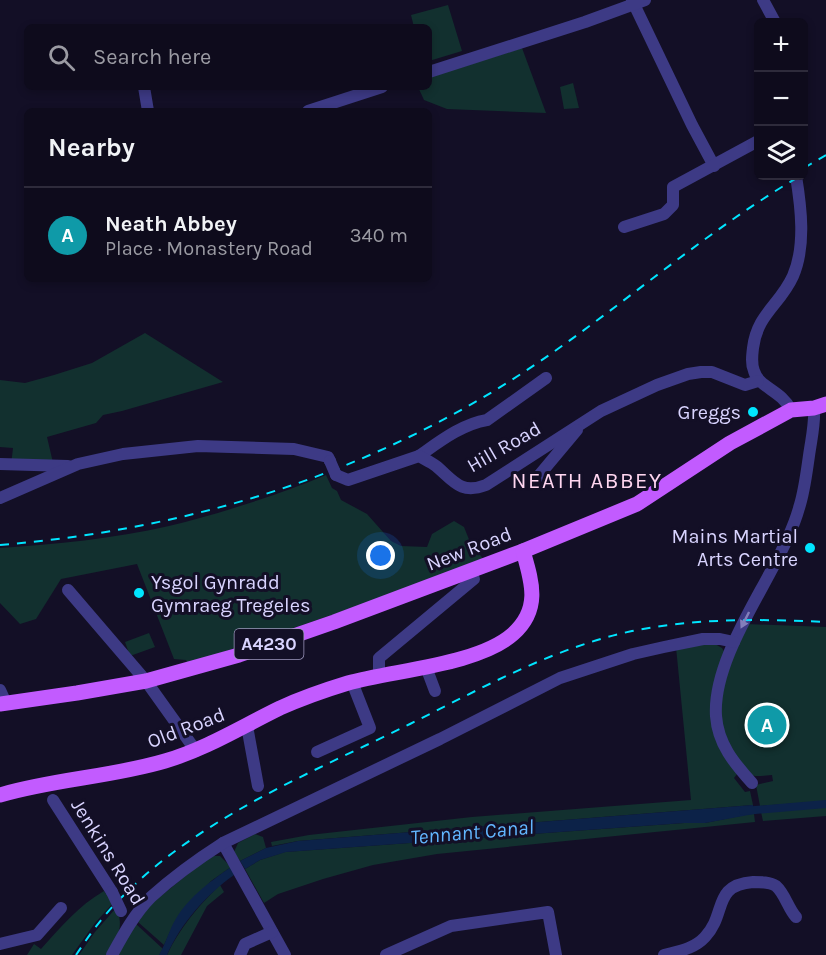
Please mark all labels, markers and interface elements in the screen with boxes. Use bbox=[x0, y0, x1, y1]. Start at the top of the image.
map controls bbox=[754, 18, 808, 180]
button: + bbox=[754, 18, 808, 72]
search box bbox=[24, 24, 432, 90]
icon: search bbox=[45, 41, 78, 74]
text: Search here bbox=[93, 44, 211, 70]
button: − bbox=[754, 72, 808, 126]
button: layers bbox=[754, 126, 808, 180]
text: Nearby bbox=[48, 132, 135, 163]
text: Neath Abbey bbox=[105, 211, 237, 237]
text: A bbox=[61, 224, 74, 247]
text: 340 m bbox=[350, 224, 408, 247]
text: Place · Monastery Road bbox=[105, 237, 313, 260]
place label: Greggs bbox=[678, 401, 741, 424]
marker: Greggs bbox=[746, 405, 760, 419]
street label: Hill Road bbox=[463, 417, 545, 477]
district label: NEATH ABBEY bbox=[511, 468, 663, 494]
street label: New Road bbox=[423, 522, 515, 576]
place label: Mains Martial Arts Centre bbox=[671, 525, 798, 571]
your location bbox=[366, 541, 395, 570]
marker: Mains Martial Arts Centre bbox=[803, 541, 817, 555]
place label: Ysgol Gynradd Gymraeg Tregeles bbox=[151, 571, 310, 617]
marker: Ysgol Gynradd Gymraeg Tregeles bbox=[132, 586, 146, 600]
one-way arrow bbox=[741, 611, 750, 628]
road number: A4230 bbox=[234, 629, 304, 659]
pin: A bbox=[748, 702, 786, 748]
street label: Old Road bbox=[144, 703, 228, 753]
street label: Jenkins Road bbox=[66, 795, 150, 909]
water label: Tennant Canal bbox=[409, 815, 535, 849]

